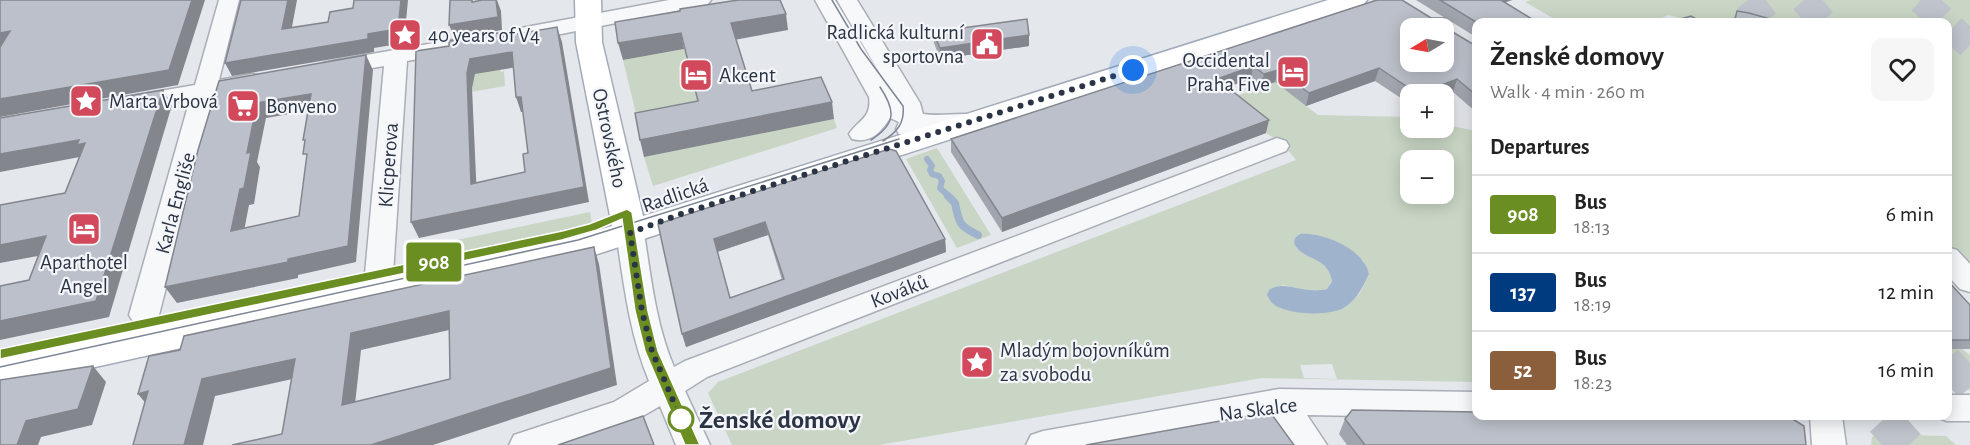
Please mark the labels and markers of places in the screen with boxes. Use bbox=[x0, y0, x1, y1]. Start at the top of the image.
place icon: 40 years of V4 bbox=[387, 17, 423, 53]
place label: Radlická kulturní sportovna bbox=[826, 22, 965, 67]
place label: 40 years of V4 bbox=[428, 25, 540, 46]
public building icon: Radlická kulturní sportovna bbox=[969, 26, 1005, 62]
place label: Occidental Praha Five bbox=[1182, 50, 1270, 95]
hotel icon: Occidental Praha Five bbox=[1275, 54, 1311, 90]
hotel icon: Akcent bbox=[678, 57, 714, 93]
place label: Akcent bbox=[719, 65, 776, 86]
place icon: Marta Vrbová bbox=[68, 83, 104, 119]
supermarket icon: Bonveno bbox=[225, 88, 261, 124]
place label: Marta Vrbová bbox=[109, 91, 219, 112]
place label: Bonveno bbox=[266, 96, 337, 117]
hotel icon: Aparthotel Angel bbox=[66, 211, 102, 247]
place label: Aparthotel Angel bbox=[40, 252, 128, 297]
place label: Mladým bojovníkům za svobodu bbox=[1000, 340, 1170, 385]
place icon: Mladým bojovníkům za svobodu bbox=[959, 344, 995, 380]
marker: Ženské domovy bbox=[668, 406, 694, 432]
place label: Ženské domovy bbox=[699, 406, 861, 433]

